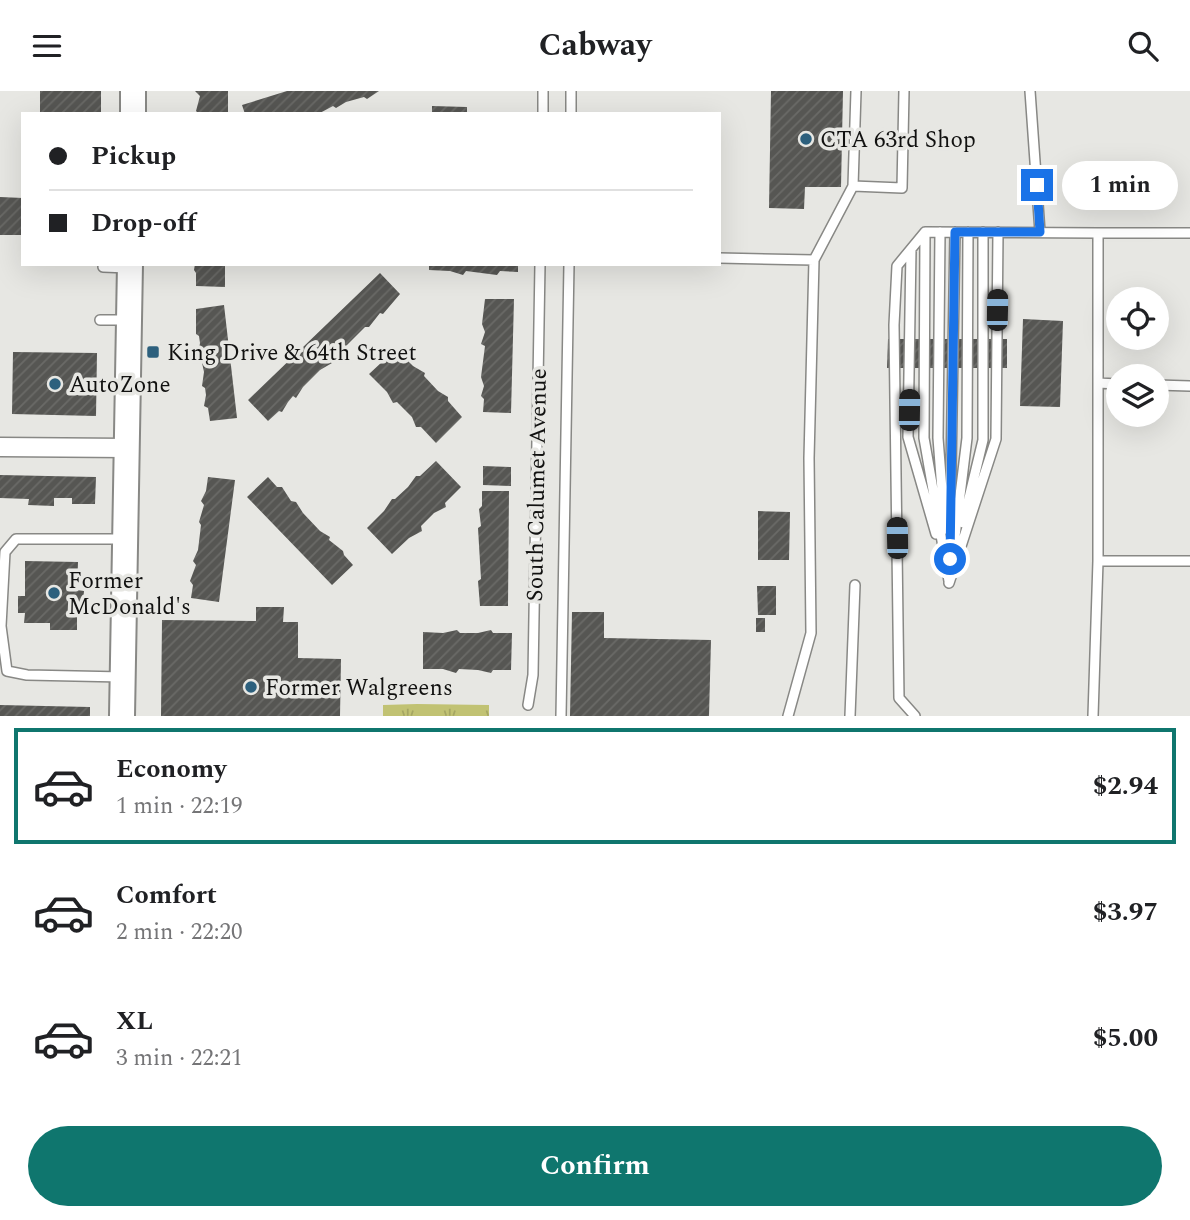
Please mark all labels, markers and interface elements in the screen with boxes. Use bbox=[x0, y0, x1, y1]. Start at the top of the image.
text: Cabway bbox=[539, 21, 651, 70]
icon: menu bbox=[28, 27, 66, 65]
icon: search bbox=[1124, 27, 1162, 65]
place label: CTA 63rd Shop bbox=[820, 123, 976, 158]
marker: CTA 63rd Shop bbox=[798, 131, 814, 147]
text: Pickup bbox=[91, 136, 176, 176]
callout: 1 min bbox=[1062, 161, 1177, 210]
text: 1 min bbox=[1089, 168, 1151, 203]
route end bbox=[1021, 169, 1053, 201]
text: Drop-off bbox=[91, 203, 196, 243]
map controls bbox=[1106, 287, 1169, 427]
button: locate bbox=[1106, 287, 1169, 350]
car bbox=[987, 289, 1008, 331]
place label: King Drive & 64th Street bbox=[167, 336, 417, 371]
marker: King Drive & 64th Street bbox=[145, 344, 161, 360]
button: layers bbox=[1106, 364, 1169, 427]
place label: AutoZone bbox=[69, 368, 171, 403]
street label: South Calumet Avenue bbox=[518, 368, 557, 602]
marker: AutoZone bbox=[47, 376, 63, 392]
car bbox=[899, 389, 920, 431]
car bbox=[887, 517, 908, 559]
route start bbox=[934, 543, 966, 575]
place label: Former McDonald's bbox=[68, 564, 191, 625]
marker: Former McDonald's bbox=[46, 585, 62, 601]
place label: Former Walgreens bbox=[265, 671, 453, 706]
marker: Former Walgreens bbox=[243, 679, 259, 695]
text: Economy bbox=[116, 749, 226, 789]
icon: car bbox=[32, 755, 95, 818]
text: $2.94 bbox=[1093, 766, 1158, 806]
text: 1 min · 22:19 bbox=[116, 789, 243, 824]
text: Comfort bbox=[116, 875, 217, 915]
icon: car bbox=[32, 881, 95, 944]
text: $3.97 bbox=[1093, 892, 1158, 932]
text: 2 min · 22:20 bbox=[116, 915, 243, 950]
text: XL bbox=[116, 1001, 153, 1041]
icon: car bbox=[32, 1007, 95, 1070]
text: $5.00 bbox=[1093, 1018, 1158, 1058]
text: 3 min · 22:21 bbox=[116, 1041, 243, 1076]
button: Confirm bbox=[28, 1126, 1162, 1206]

